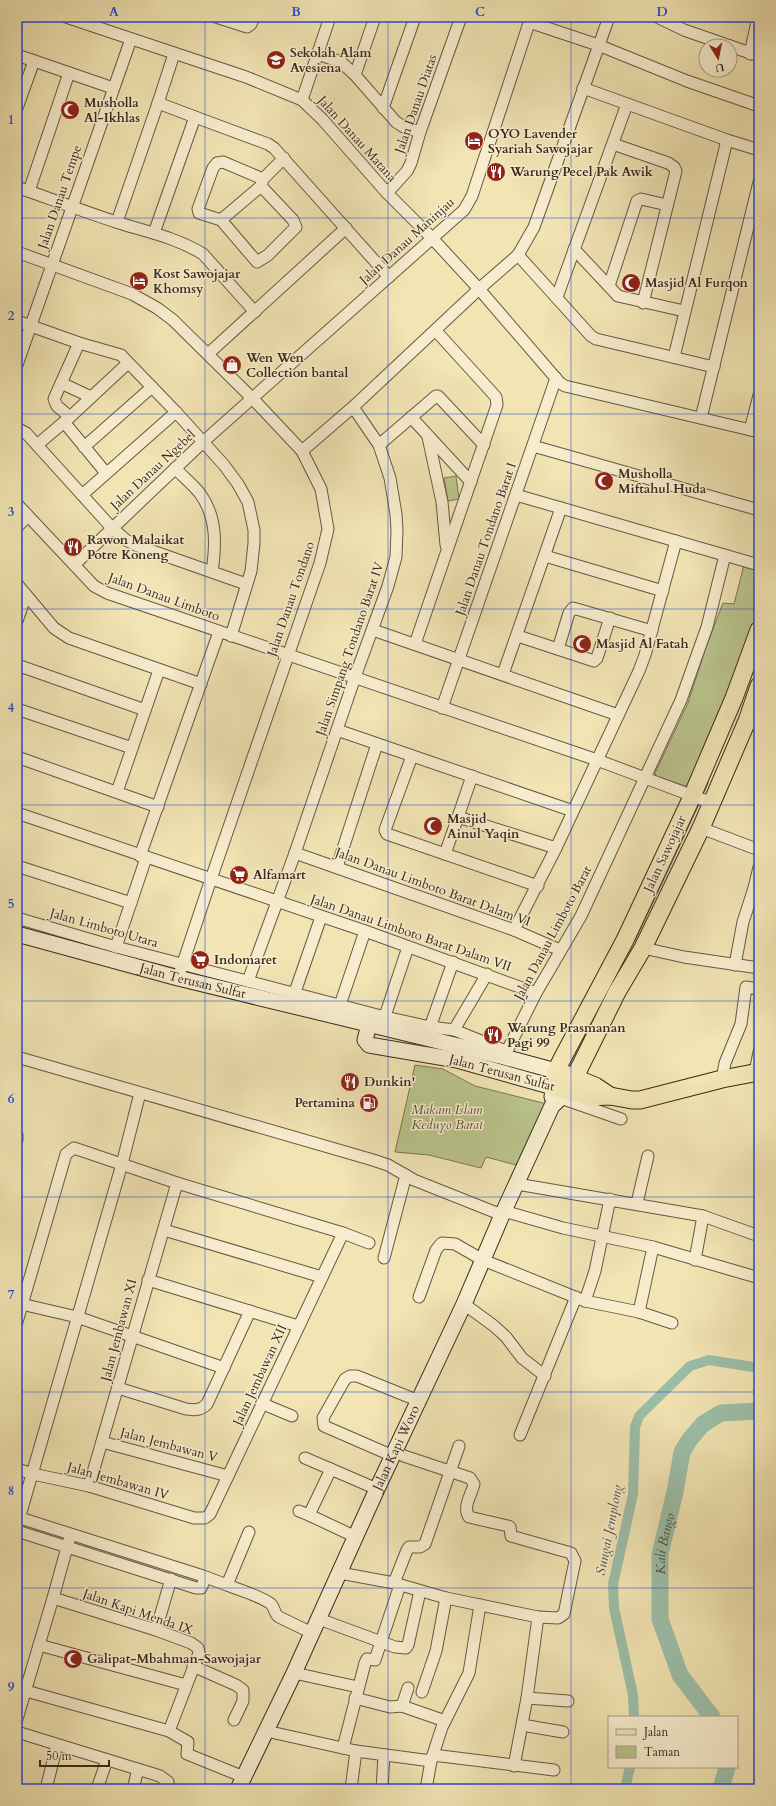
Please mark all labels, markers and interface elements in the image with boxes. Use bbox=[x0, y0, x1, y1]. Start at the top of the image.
text: A bbox=[109, 3, 119, 21]
text: B bbox=[291, 3, 301, 21]
text: C bbox=[475, 3, 485, 21]
text: D bbox=[656, 3, 668, 21]
north arrow bbox=[698, 38, 738, 78]
place label: Sekolah Alam Avesiena bbox=[290, 44, 371, 77]
school or university icon: Sekolah Alam Avesiena bbox=[265, 49, 287, 71]
street label: Jalan Danau Diatas bbox=[390, 52, 441, 158]
text: U bbox=[714, 59, 725, 76]
street label: Jalan Danau Matana bbox=[312, 91, 401, 186]
place label: Musholla Al-Ikhlas bbox=[84, 94, 140, 127]
mosque icon: Musholla Al-Ikhlas bbox=[59, 99, 81, 121]
text: 1 bbox=[8, 111, 14, 129]
place label: OYO Lavender Syariah Sawojajar bbox=[488, 125, 594, 158]
hotel icon: OYO Lavender Syariah Sawojajar bbox=[463, 130, 485, 152]
street label: Jalan Danau Tempe bbox=[33, 143, 86, 253]
restaurant icon: Warung Pecel Pak Awik bbox=[485, 161, 507, 183]
place label: Warung Pecel Pak Awik bbox=[509, 163, 654, 181]
street label: Jalan Danau Maninjau bbox=[354, 193, 458, 290]
place label: Kost Sawojajar Khomsy bbox=[153, 265, 241, 298]
hotel icon: Kost Sawojajar Khomsy bbox=[128, 270, 150, 292]
mosque icon: Masjid Al Furqon bbox=[620, 272, 642, 294]
place label: Masjid Al Furqon bbox=[645, 274, 748, 292]
text: 2 bbox=[8, 307, 15, 325]
place label: Wen Wen Collection bantal bbox=[245, 349, 348, 382]
shop icon: Wen Wen Collection bantal bbox=[221, 354, 243, 376]
street label: Jalan Danau Ngebel bbox=[105, 425, 200, 515]
street label: Jalan Danau Tondano Barat I bbox=[451, 460, 521, 620]
place label: Musholla Miftahul Huda bbox=[618, 465, 707, 498]
mosque icon: Musholla Miftahul Huda bbox=[593, 470, 615, 492]
text: 3 bbox=[8, 503, 15, 521]
place label: Rawon Malaikat Potre Koneng bbox=[87, 531, 184, 564]
restaurant icon: Rawon Malaikat Potre Koneng bbox=[62, 536, 84, 558]
street label: Jalan Danau Tondano bbox=[262, 539, 319, 661]
street label: Jalan Simpang Tondano Barat IV bbox=[311, 559, 388, 740]
street label: Jalan Danau Limboto bbox=[104, 568, 222, 626]
mosque icon: Masjid Al Fatah bbox=[571, 633, 593, 655]
place label: Masjid Al Fatah bbox=[596, 635, 689, 653]
text: 4 bbox=[8, 699, 15, 717]
place label: Masjid Ainul Yaqin bbox=[447, 810, 520, 843]
street label: Jalan Sawojajar bbox=[639, 812, 691, 897]
mosque icon: Masjid Ainul Yaqin bbox=[422, 815, 444, 837]
street label: Jalan Danau Limboto Barat Dalam VI bbox=[331, 842, 533, 931]
street label: Jalan Danau Limboto Barat bbox=[509, 863, 596, 1005]
supermarket icon: Alfamart bbox=[228, 864, 250, 886]
place label: Alfamart bbox=[253, 866, 306, 884]
street label: Jalan Danau Limboto Barat Dalam VII bbox=[306, 889, 514, 976]
text: 5 bbox=[8, 895, 14, 913]
street label: Jalan Limboto Utara bbox=[46, 903, 161, 952]
supermarket icon: Indomaret bbox=[189, 949, 211, 971]
place label: Indomaret bbox=[214, 951, 277, 969]
street label: Jalan Terusan Sulfat bbox=[136, 958, 248, 1003]
place label: Warung Prasmanan Pagi 99 bbox=[506, 1019, 626, 1052]
restaurant icon: Warung Prasmanan Pagi 99 bbox=[482, 1024, 504, 1046]
street label: Jalan Terusan Sulfat bbox=[445, 1050, 557, 1096]
restaurant icon: Dunkin' bbox=[339, 1071, 361, 1093]
place label: Dunkin' bbox=[364, 1073, 415, 1091]
text: 6 bbox=[8, 1090, 15, 1108]
fuel station icon: Pertamina bbox=[358, 1092, 380, 1114]
place label: Pertamina bbox=[295, 1094, 356, 1112]
park label: Makam Islam Keduyo Barat bbox=[411, 1101, 483, 1134]
street label: Jalan Jembawan XI bbox=[96, 1277, 141, 1385]
text: 7 bbox=[8, 1286, 15, 1304]
street label: Jalan Jembawan XII bbox=[228, 1321, 291, 1430]
street label: Jalan Kapi Woro bbox=[368, 1402, 424, 1495]
street label: Jalan Jembawan V bbox=[116, 1423, 220, 1467]
street label: Jalan Jembawan IV bbox=[63, 1457, 171, 1504]
text: 8 bbox=[8, 1482, 14, 1500]
water label: Sungai Jemplong bbox=[591, 1482, 627, 1577]
water label: Kali Bango bbox=[651, 1511, 679, 1574]
street label: Jalan Kapi Menda IX bbox=[79, 1584, 196, 1640]
mosque icon: Galipat-Mbahman-Sawojajar bbox=[62, 1648, 84, 1670]
place label: Galipat-Mbahman-Sawojajar bbox=[87, 1650, 262, 1668]
text: 9 bbox=[8, 1678, 15, 1696]
legend bbox=[608, 1716, 738, 1768]
text: Jalan bbox=[642, 1724, 668, 1740]
scale bar bbox=[40, 1742, 109, 1768]
text: Taman bbox=[644, 1744, 680, 1760]
text: 50 m bbox=[46, 1748, 73, 1764]

